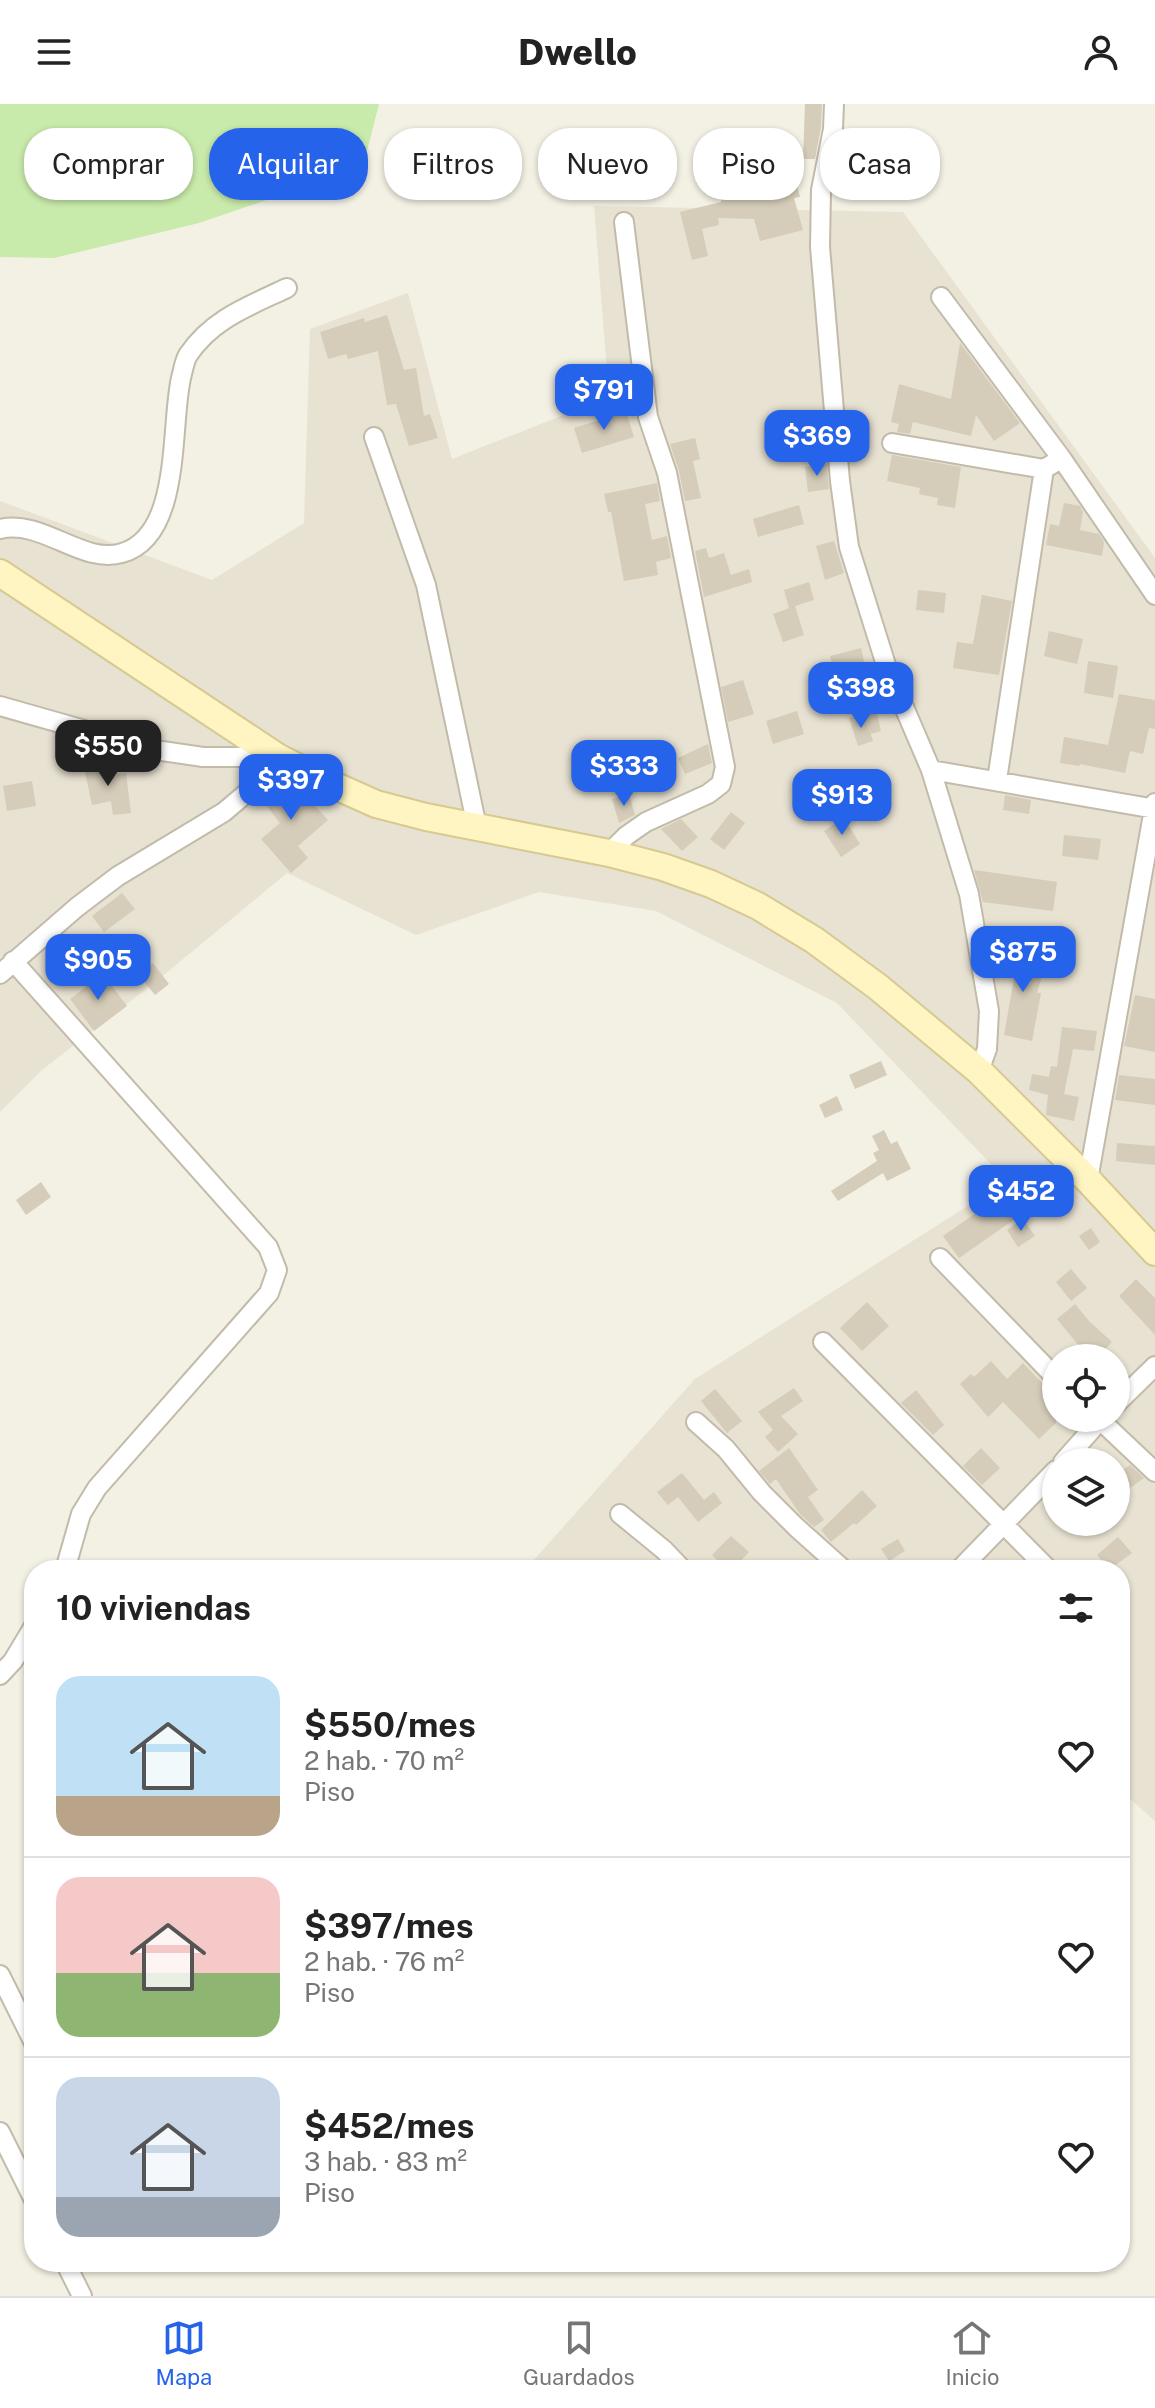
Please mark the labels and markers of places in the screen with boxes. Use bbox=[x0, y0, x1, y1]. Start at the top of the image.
pin: $791 bbox=[557, 364, 651, 432]
pin: $369 bbox=[770, 410, 864, 478]
pin: $398 bbox=[814, 662, 908, 730]
pin: $550 bbox=[61, 720, 155, 788]
pin: $333 bbox=[577, 740, 671, 808]
pin: $397 bbox=[244, 754, 338, 822]
pin: $913 bbox=[795, 769, 889, 837]
pin: $875 bbox=[976, 926, 1070, 994]
pin: $905 bbox=[51, 934, 145, 1002]
pin: $452 bbox=[974, 1165, 1068, 1233]

